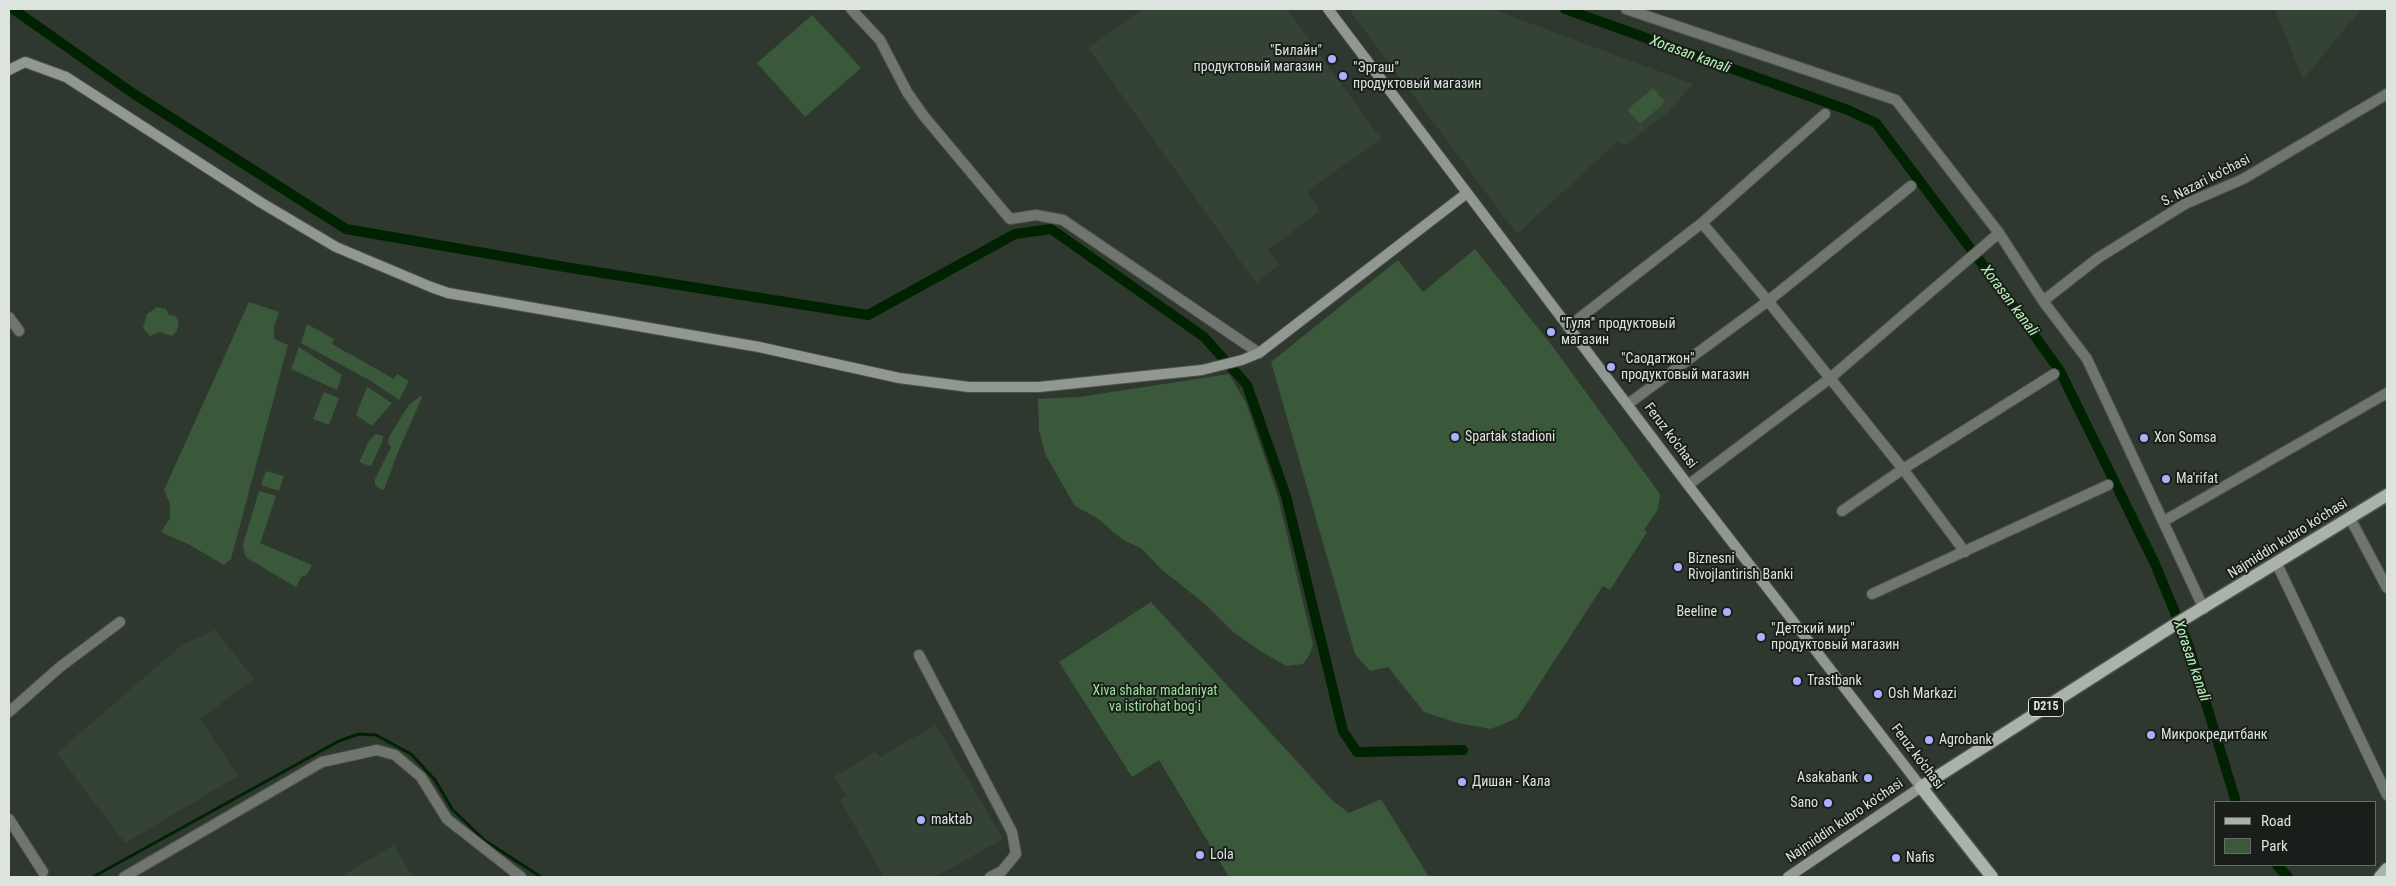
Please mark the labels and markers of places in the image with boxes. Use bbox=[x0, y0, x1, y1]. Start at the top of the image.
place label: "Билайн" продуктовый магазин bbox=[1194, 43, 1322, 75]
marker: "Билайн" продуктовый магазин bbox=[1326, 53, 1338, 65]
place label: "Эргаш" продуктовый магазин bbox=[1353, 60, 1481, 92]
marker: "Эргаш" продуктовый магазин bbox=[1337, 70, 1349, 82]
place label: "Гуля" продуктовый магазин bbox=[1561, 316, 1676, 348]
marker: "Гуля" продуктовый магазин bbox=[1545, 326, 1557, 338]
place label: "Саодатжон" продуктовый магазин bbox=[1621, 351, 1749, 384]
marker: "Саодатжон" продуктовый магазин bbox=[1605, 361, 1617, 373]
place label: Spartak stadioni bbox=[1465, 429, 1555, 445]
place label: Xon Somsa bbox=[2154, 430, 2217, 446]
marker: Spartak stadioni bbox=[1449, 431, 1461, 443]
marker: Xon Somsa bbox=[2138, 432, 2150, 444]
place label: Ma'rifat bbox=[2176, 471, 2218, 487]
marker: Ma'rifat bbox=[2160, 473, 2172, 485]
place label: Biznesni Rivojlantirish Banki bbox=[1688, 551, 1793, 584]
marker: Biznesni Rivojlantirish Banki bbox=[1672, 561, 1684, 573]
place label: Beeline bbox=[1676, 604, 1717, 620]
marker: Beeline bbox=[1721, 606, 1733, 618]
place label: "Детский мир" продуктовый магазин bbox=[1771, 621, 1899, 654]
marker: "Детский мир" продуктовый магазин bbox=[1755, 631, 1767, 643]
place label: Trastbank bbox=[1807, 673, 1862, 689]
marker: Trastbank bbox=[1791, 675, 1803, 687]
place label: Osh Markazi bbox=[1888, 686, 1957, 702]
marker: Osh Markazi bbox=[1872, 688, 1884, 700]
place label: Микрокредитбанк bbox=[2161, 727, 2267, 743]
marker: Микрокредитбанк bbox=[2145, 729, 2157, 741]
place label: Agrobank bbox=[1939, 732, 1992, 748]
marker: Agrobank bbox=[1923, 734, 1935, 746]
place label: Asakabank bbox=[1797, 770, 1858, 786]
marker: Asakabank bbox=[1862, 772, 1874, 784]
place label: Дишан - Кала bbox=[1472, 774, 1550, 790]
marker: Дишан - Кала bbox=[1456, 776, 1468, 788]
place label: Sano bbox=[1790, 795, 1818, 811]
marker: Sano bbox=[1822, 797, 1834, 809]
place label: maktab bbox=[931, 812, 972, 828]
marker: maktab bbox=[915, 814, 927, 826]
place label: Lola bbox=[1210, 847, 1234, 863]
marker: Lola bbox=[1194, 849, 1206, 861]
place label: Nafis bbox=[1906, 850, 1935, 866]
marker: Nafis bbox=[1890, 852, 1902, 864]

